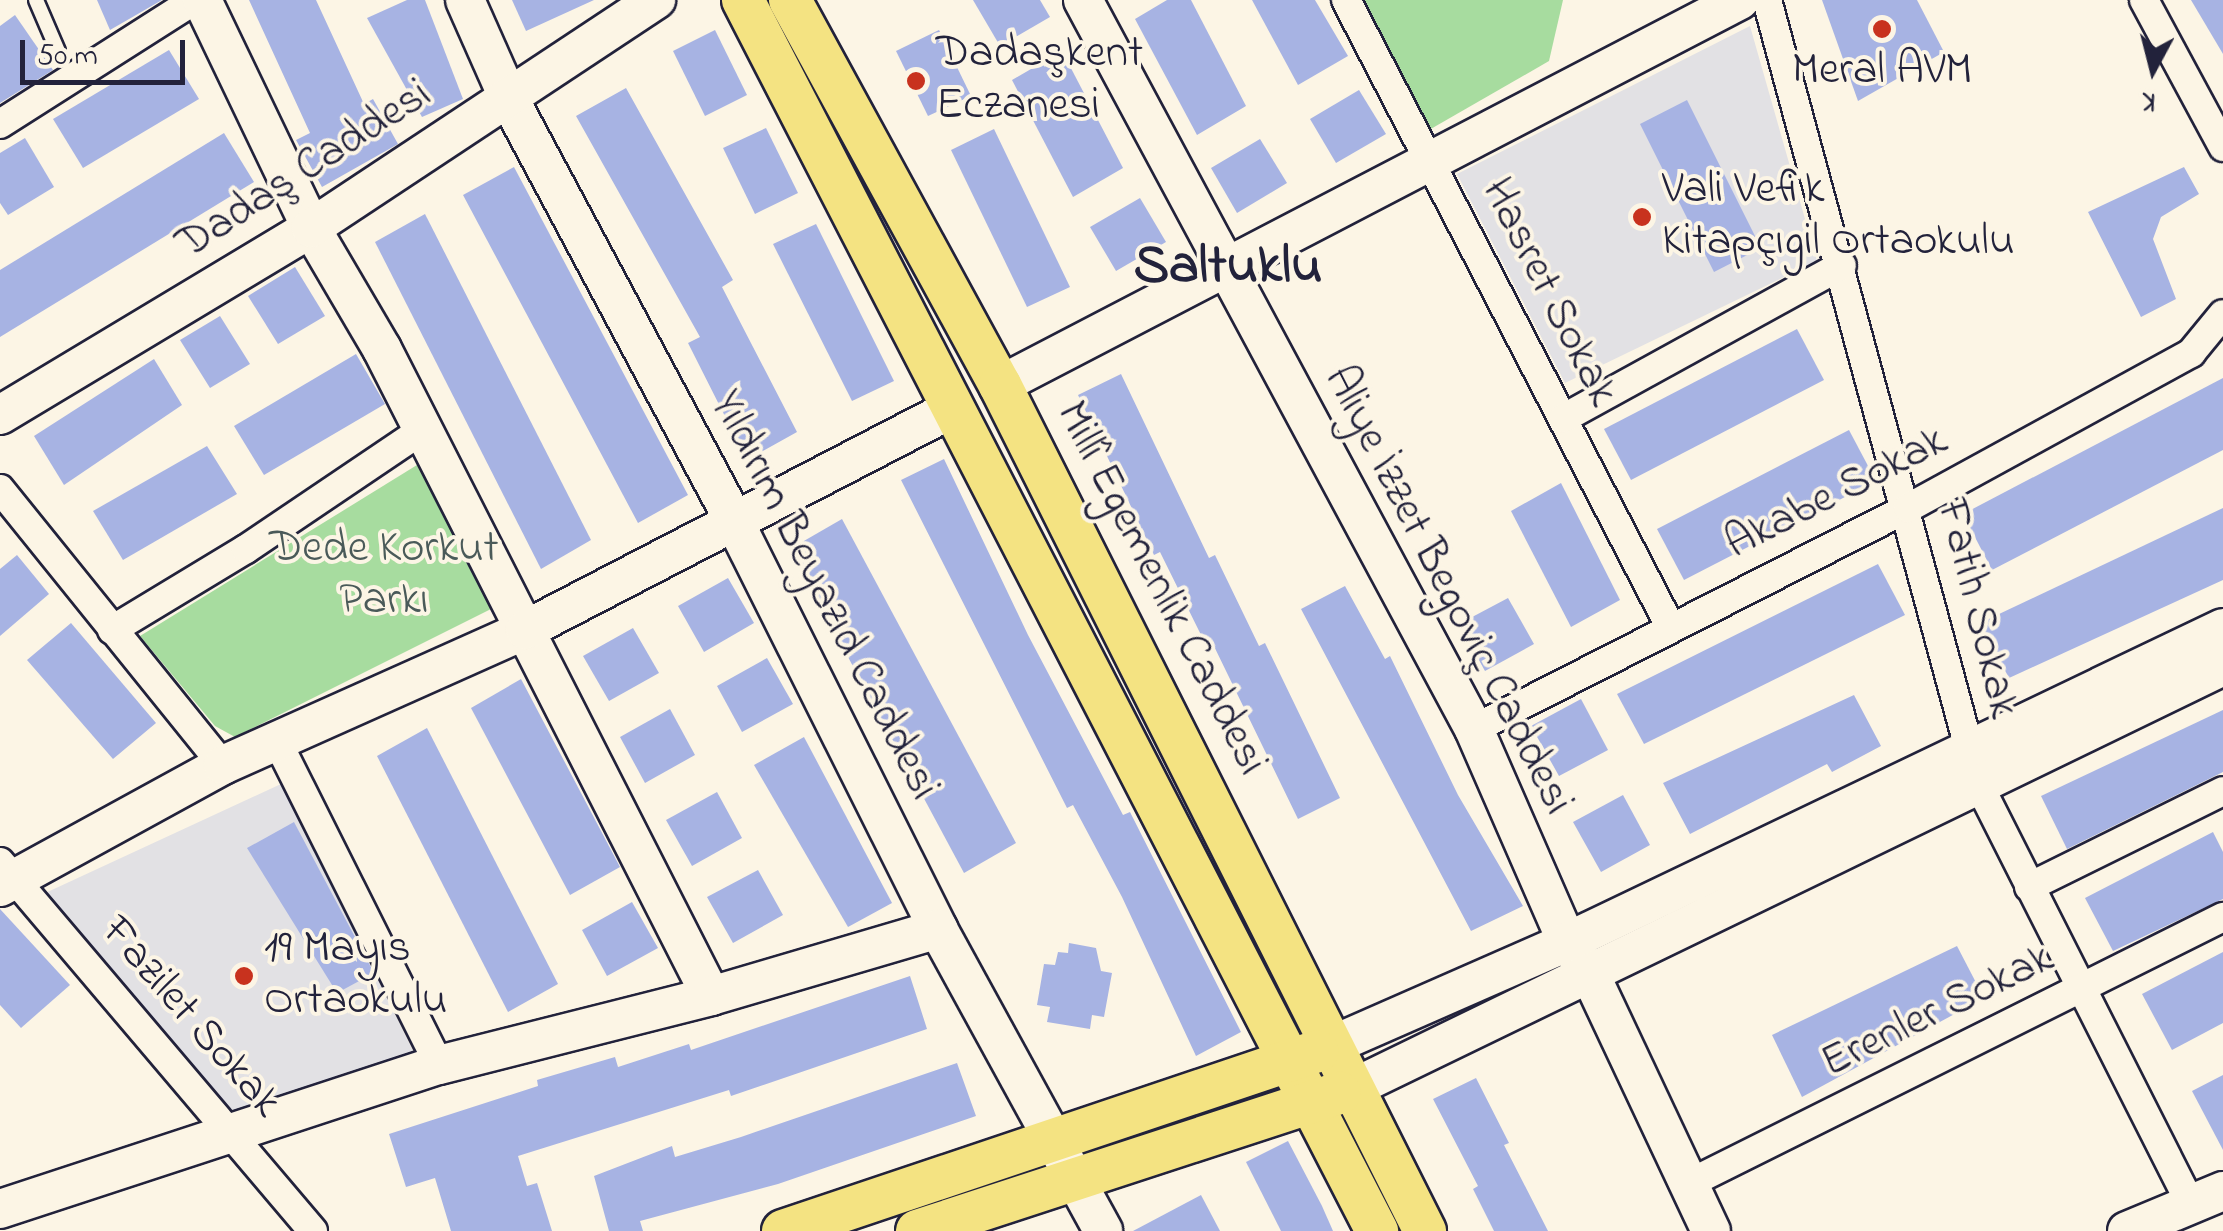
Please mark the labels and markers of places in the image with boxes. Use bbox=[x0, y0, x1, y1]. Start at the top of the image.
marker: Meral AVM bbox=[1871, 18, 1893, 40]
place label: Dadaşkent Eczanesi bbox=[936, 28, 1143, 134]
place label: Meral AVM bbox=[1792, 45, 1972, 99]
marker: Dadaşkent Eczanesi bbox=[905, 70, 927, 92]
place label: Vali Vefik Kitapçıgil Ortaokulu bbox=[1662, 164, 2015, 270]
marker: Vali Vefik Kitapçıgil Ortaokulu bbox=[1631, 206, 1653, 228]
place label: 19 Mayıs Ortaokulu bbox=[264, 923, 447, 1029]
marker: 19 Mayıs Ortaokulu bbox=[233, 965, 255, 987]

